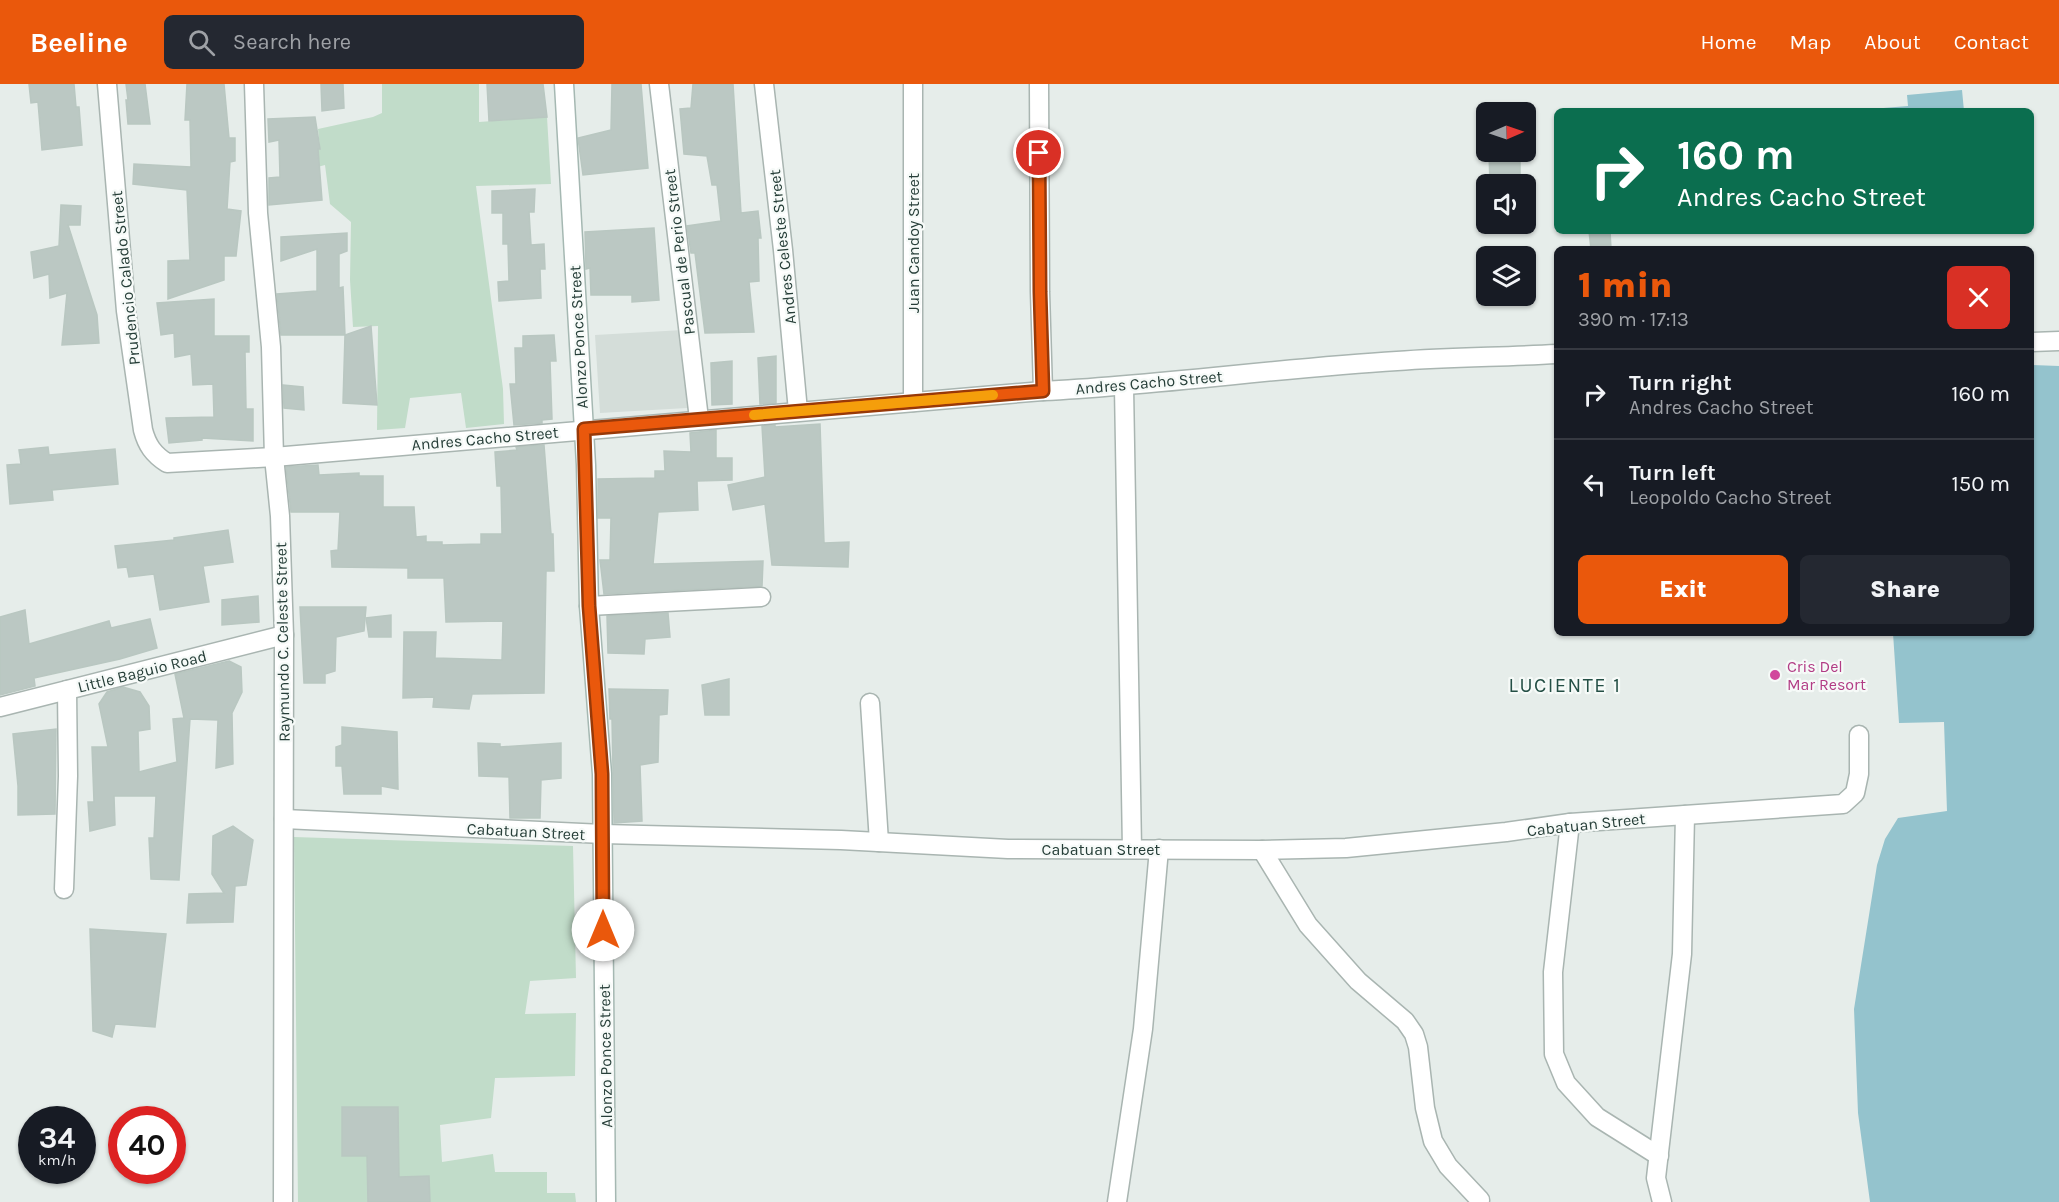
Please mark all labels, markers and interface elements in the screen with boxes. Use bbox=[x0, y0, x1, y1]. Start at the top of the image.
search box bbox=[164, 15, 584, 69]
text: Beeline bbox=[30, 26, 128, 59]
icon: search bbox=[185, 26, 218, 59]
text: Search here bbox=[233, 29, 351, 55]
text: Home bbox=[1701, 30, 1757, 54]
text: Map bbox=[1790, 30, 1831, 54]
text: About bbox=[1864, 30, 1921, 54]
text: Contact bbox=[1954, 30, 2029, 54]
north arrow bbox=[1476, 102, 1536, 162]
map controls bbox=[1476, 102, 1536, 306]
pin bbox=[1013, 127, 1064, 178]
text: 160 m bbox=[1677, 130, 1795, 180]
icon: right bbox=[1578, 132, 1656, 210]
icon: arrive bbox=[1022, 136, 1055, 169]
street label: Pascual de Perio Street bbox=[660, 168, 699, 336]
street label: Andres Celeste Street bbox=[765, 169, 800, 325]
street label: Juan Candoy Street bbox=[904, 173, 923, 313]
button: sound bbox=[1476, 174, 1536, 234]
text: Andres Cacho Street bbox=[1677, 181, 1926, 213]
street label: Prudencio Calado Street bbox=[107, 190, 144, 366]
button: layers bbox=[1476, 246, 1536, 306]
text: 1 min bbox=[1578, 264, 1672, 306]
street label: Alonzo Ponce Street bbox=[565, 265, 592, 409]
button: close bbox=[1947, 266, 2010, 329]
text: 390 m · 17:13 bbox=[1578, 308, 1689, 331]
street label: Andres Cacho Street bbox=[1075, 367, 1223, 398]
text: Turn right bbox=[1629, 370, 1732, 396]
icon: right bbox=[1578, 378, 1611, 411]
text: 160 m bbox=[1951, 381, 2010, 407]
text: Andres Cacho Street bbox=[1629, 396, 1813, 419]
street label: Andres Cacho Street bbox=[411, 423, 559, 454]
text: Turn left bbox=[1629, 460, 1716, 486]
icon: left bbox=[1578, 468, 1611, 501]
text: 150 m bbox=[1951, 471, 2010, 497]
text: Leopoldo Cacho Street bbox=[1629, 486, 1832, 509]
street label: Raymundo C. Celeste Street bbox=[271, 542, 294, 742]
button: Exit bbox=[1578, 555, 1788, 624]
button: Share bbox=[1800, 555, 2010, 624]
street label: Little Baguio Road bbox=[76, 646, 209, 697]
place label: Cris Del Mar Resort bbox=[1787, 657, 1866, 694]
marker: Cris Del Mar Resort bbox=[1768, 668, 1782, 682]
district label: LUCIENTE 1 bbox=[1509, 674, 1621, 697]
street label: Cabatuan Street bbox=[1526, 809, 1646, 840]
street label: Cabatuan Street bbox=[466, 819, 586, 844]
street label: Cabatuan Street bbox=[1042, 840, 1160, 859]
position arrow bbox=[571, 898, 635, 962]
street label: Alonzo Ponce Street bbox=[595, 984, 616, 1128]
speed limit sign: 40 bbox=[108, 1106, 186, 1184]
text: 34 bbox=[39, 1120, 75, 1156]
text: km/h bbox=[38, 1151, 76, 1169]

